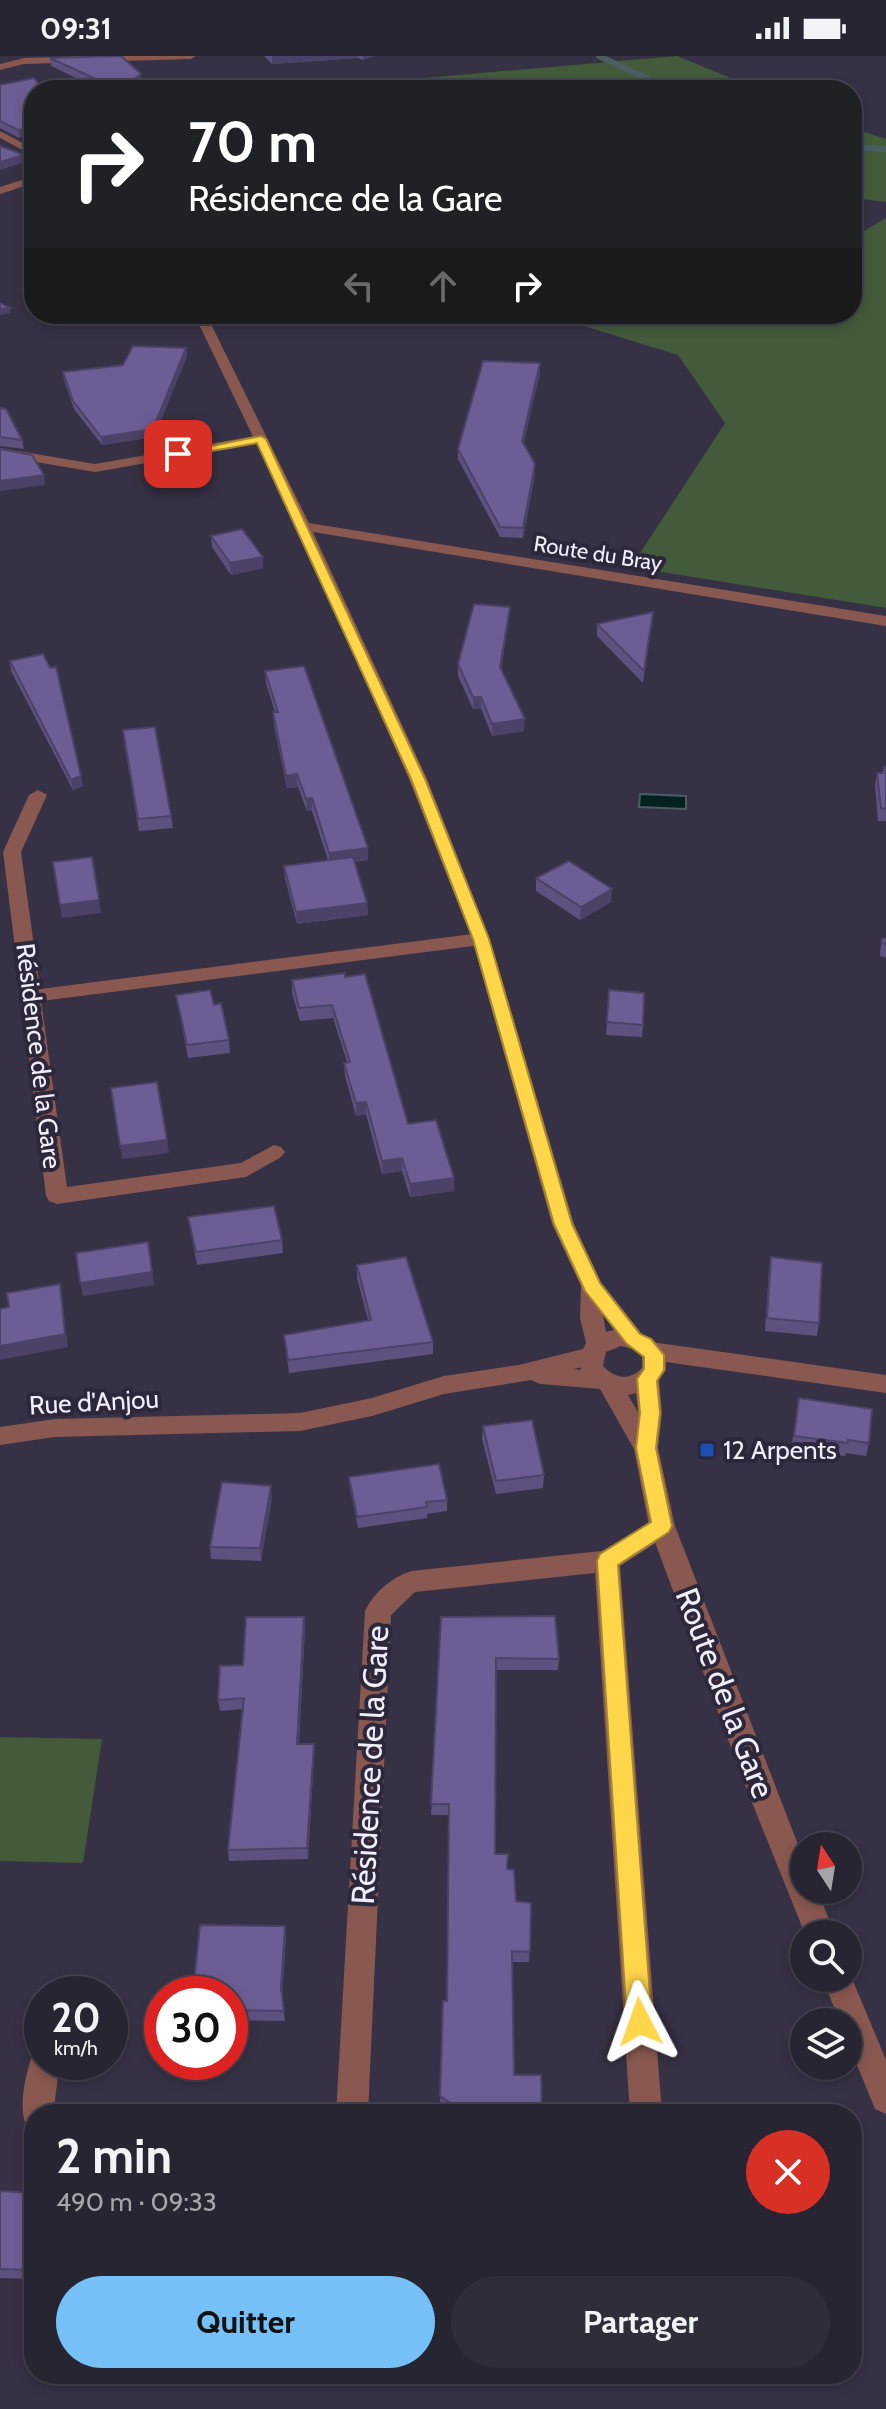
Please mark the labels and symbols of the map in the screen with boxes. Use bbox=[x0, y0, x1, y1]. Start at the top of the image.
pin bbox=[144, 420, 212, 488]
street label: Route du Bray bbox=[532, 530, 664, 577]
street label: Résidence de la Gare bbox=[9, 941, 69, 1171]
street label: Rue d'Anjou bbox=[28, 1383, 160, 1421]
place label: 12 Arpents bbox=[723, 1434, 837, 1466]
marker: 12 Arpents bbox=[698, 1441, 716, 1459]
street label: Route de la Gare bbox=[668, 1582, 783, 1803]
street label: Résidence de la Gare bbox=[343, 1624, 396, 1906]
north arrow bbox=[790, 1832, 862, 1904]
speed limit sign: 30 bbox=[144, 1976, 248, 2080]
position arrow bbox=[598, 1980, 682, 2064]

